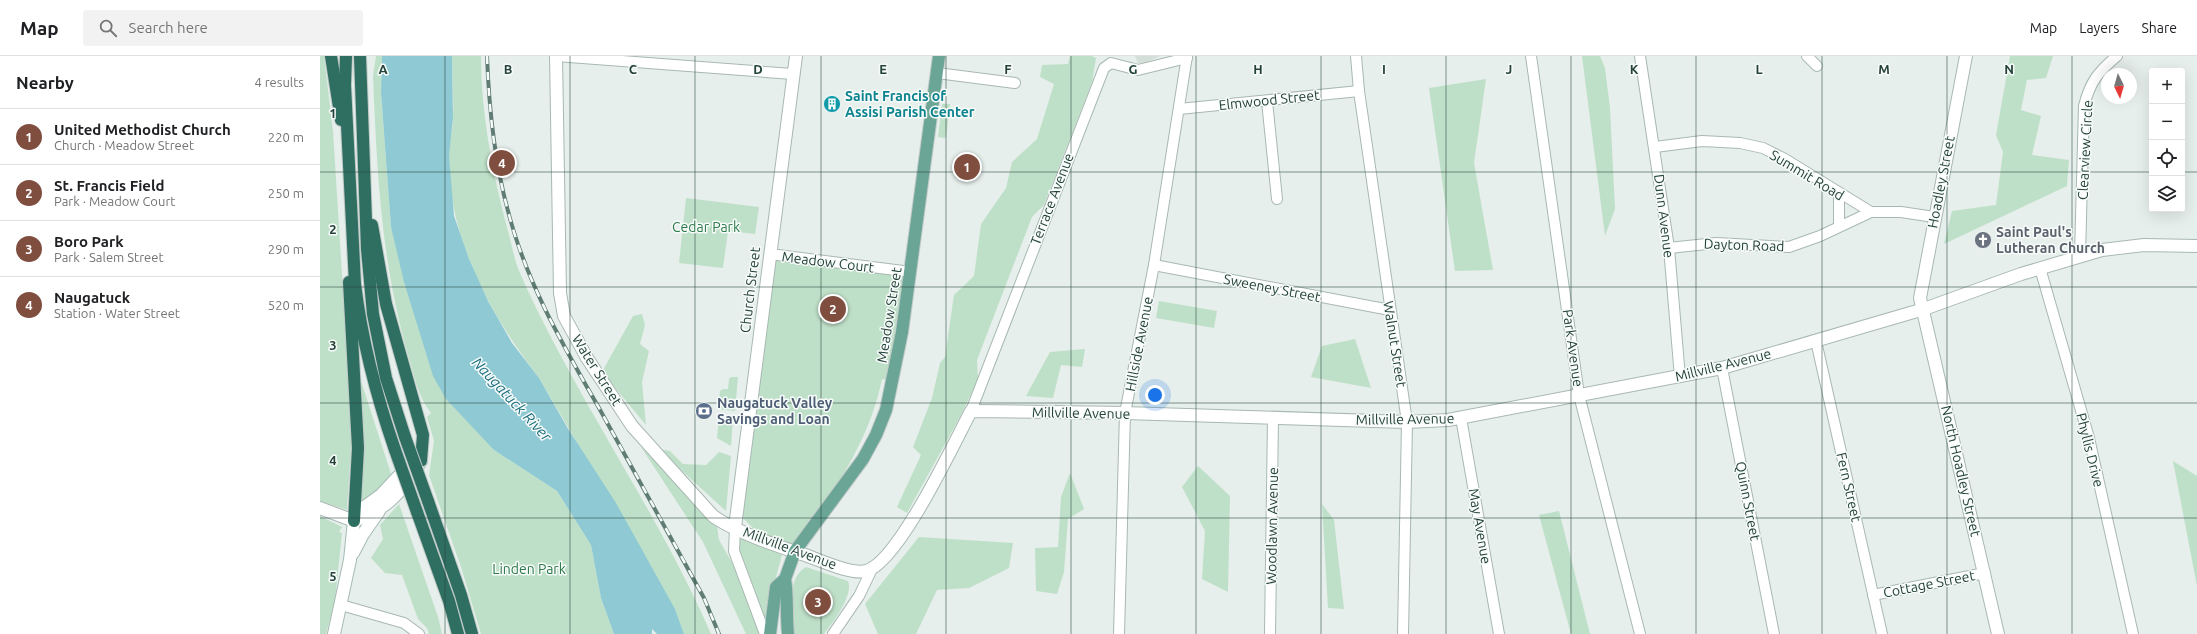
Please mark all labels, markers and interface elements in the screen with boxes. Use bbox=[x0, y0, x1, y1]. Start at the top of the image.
search box bbox=[83, 10, 363, 46]
text: Map bbox=[20, 17, 59, 39]
icon: search bbox=[97, 17, 119, 39]
text: Search here bbox=[129, 19, 208, 36]
text: Map bbox=[2030, 20, 2057, 36]
text: Layers bbox=[2079, 20, 2119, 36]
text: Share bbox=[2141, 20, 2177, 36]
text: A bbox=[378, 62, 388, 76]
text: B bbox=[504, 62, 513, 76]
text: C bbox=[629, 62, 638, 76]
text: D bbox=[753, 62, 763, 76]
text: E bbox=[879, 62, 887, 76]
text: F bbox=[1004, 62, 1012, 76]
text: G bbox=[1129, 62, 1138, 76]
text: H bbox=[1253, 62, 1263, 76]
text: I bbox=[1382, 62, 1386, 76]
text: J bbox=[1506, 62, 1512, 76]
text: K bbox=[1630, 62, 1639, 76]
text: L bbox=[1755, 62, 1763, 76]
text: M bbox=[1878, 62, 1890, 76]
text: N bbox=[2004, 62, 2014, 76]
north arrow bbox=[2101, 68, 2137, 104]
map controls bbox=[2149, 68, 2185, 212]
button: + bbox=[2149, 68, 2185, 104]
text: Nearby bbox=[16, 73, 74, 92]
text: 4 results bbox=[254, 75, 304, 89]
street label: Elmwood Street bbox=[1218, 87, 1321, 113]
place label: Saint Francis of Assisi Parish Center bbox=[845, 88, 975, 120]
building icon: Saint Francis of Assisi Parish Center bbox=[822, 94, 842, 114]
street label: Clearview Circle bbox=[2074, 100, 2096, 200]
button: − bbox=[2149, 104, 2185, 140]
text: 1 bbox=[329, 106, 337, 120]
text: United Methodist Church bbox=[54, 121, 231, 138]
text: 1 bbox=[25, 130, 33, 144]
text: 220 m bbox=[268, 130, 304, 144]
street label: Hoadley Street bbox=[1924, 134, 1958, 230]
text: Church · Meadow Street bbox=[54, 138, 194, 152]
button: locate bbox=[2149, 140, 2185, 176]
street label: Summit Road bbox=[1767, 147, 1847, 203]
pin: 4 bbox=[489, 148, 515, 178]
street label: Terrace Avenue bbox=[1027, 151, 1077, 247]
pin: 1 bbox=[954, 152, 980, 182]
street label: Dunn Avenue bbox=[1651, 173, 1677, 259]
button: layers bbox=[2149, 176, 2185, 212]
text: St. Francis Field bbox=[54, 177, 165, 194]
text: 2 bbox=[25, 186, 33, 200]
text: 250 m bbox=[268, 186, 304, 200]
text: Park · Meadow Court bbox=[54, 194, 175, 208]
park label: Cedar Park bbox=[672, 219, 740, 235]
text: 2 bbox=[329, 222, 337, 236]
place label: Saint Paul's Lutheran Church bbox=[1996, 224, 2105, 256]
church icon: Saint Paul's Lutheran Church bbox=[1973, 230, 1993, 250]
text: Boro Park bbox=[54, 233, 124, 250]
street label: Dayton Road bbox=[1703, 236, 1785, 254]
text: 3 bbox=[25, 242, 33, 256]
text: 290 m bbox=[268, 242, 304, 256]
street label: Church Street bbox=[737, 246, 763, 334]
street label: Meadow Court bbox=[781, 248, 876, 276]
text: Park · Salem Street bbox=[54, 250, 164, 264]
street label: Meadow Street bbox=[874, 266, 905, 364]
street label: Sweeney Street bbox=[1222, 271, 1322, 305]
text: Naugatuck bbox=[54, 289, 130, 306]
pin: 2 bbox=[820, 294, 846, 324]
street label: Hillside Avenue bbox=[1122, 295, 1156, 393]
text: 4 bbox=[25, 298, 33, 312]
text: 520 m bbox=[268, 298, 304, 312]
street label: Walnut Street bbox=[1380, 300, 1410, 389]
text: Station · Water Street bbox=[54, 306, 180, 320]
street label: Park Avenue bbox=[1560, 308, 1586, 388]
street label: Water Street bbox=[569, 332, 625, 409]
text: 3 bbox=[329, 338, 337, 352]
street label: Millville Avenue bbox=[1673, 345, 1773, 385]
water label: Naugatuck River bbox=[469, 354, 556, 445]
your location bbox=[1145, 385, 1165, 405]
place label: Naugatuck Valley Savings and Loan bbox=[717, 395, 833, 427]
bank icon: Naugatuck Valley Savings and Loan bbox=[694, 401, 714, 421]
street label: Millville Avenue bbox=[1032, 404, 1130, 422]
street label: North Hoadley Street bbox=[1938, 404, 1984, 539]
street label: Millville Avenue bbox=[1356, 410, 1454, 428]
street label: Phyllis Drive bbox=[2073, 411, 2107, 489]
street label: Fern Street bbox=[1833, 451, 1865, 524]
text: 4 bbox=[329, 453, 337, 467]
street label: Quinn Street bbox=[1732, 460, 1764, 543]
street label: Woodlawn Avenue bbox=[1263, 467, 1281, 585]
street label: May Avenue bbox=[1465, 487, 1495, 565]
street label: Millville Avenue bbox=[741, 524, 839, 572]
park label: Linden Park bbox=[492, 561, 566, 577]
street label: Cottage Street bbox=[1882, 567, 1977, 601]
text: 5 bbox=[329, 569, 337, 583]
pin: 3 bbox=[805, 587, 831, 617]

